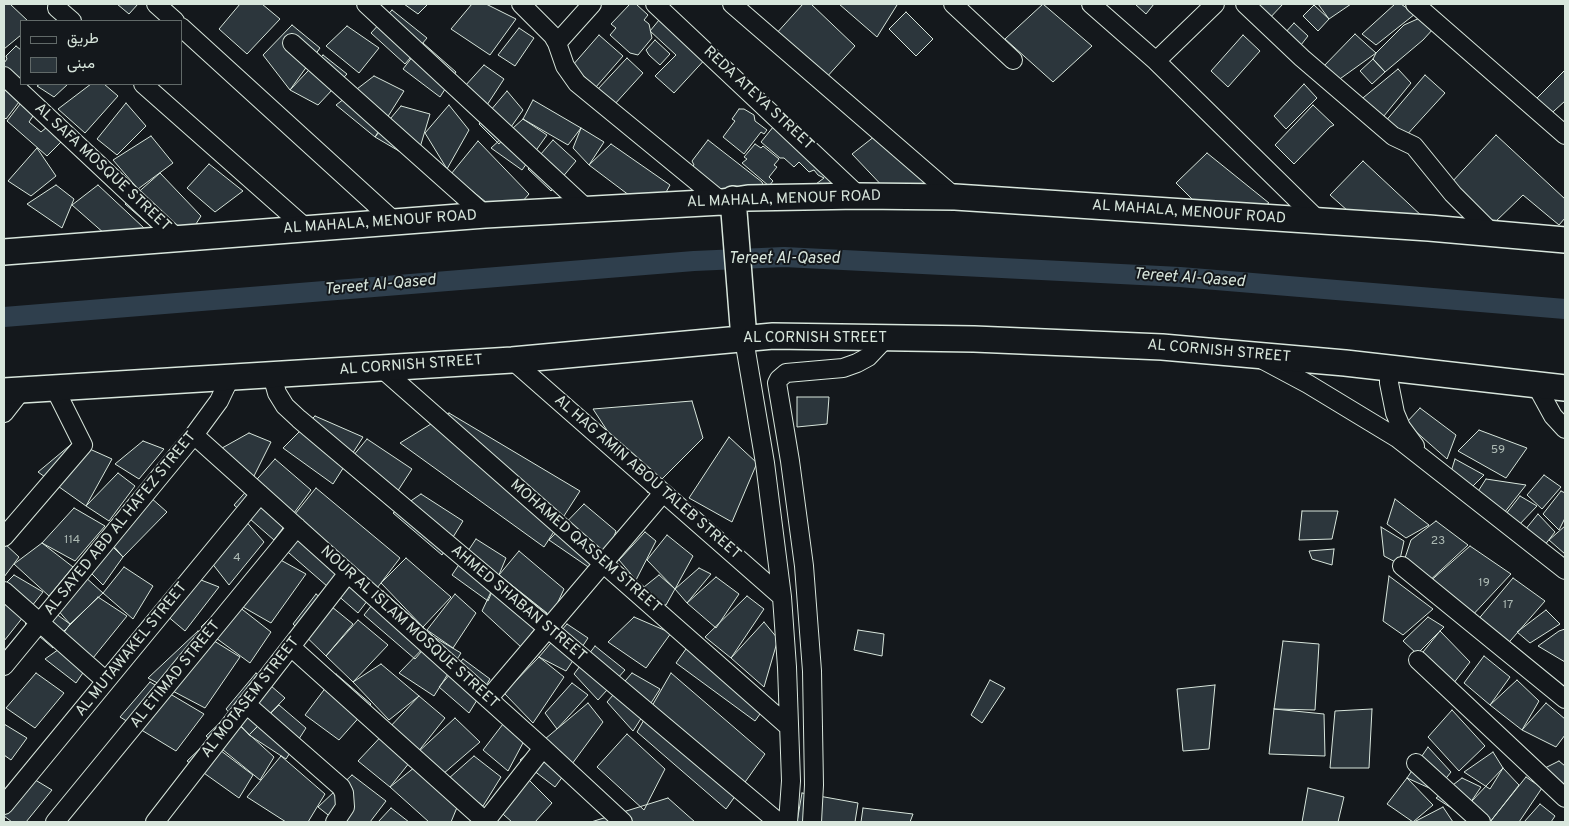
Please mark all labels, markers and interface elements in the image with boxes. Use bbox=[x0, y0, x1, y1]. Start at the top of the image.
legend bbox=[20, 20, 182, 85]
text: طريق bbox=[67, 30, 99, 49]
street label: REDA ATEYA STREET bbox=[699, 43, 817, 155]
text: مبنى bbox=[67, 55, 95, 74]
street label: AL SAFA MOSQUE STREET bbox=[30, 100, 174, 236]
street label: AL MAHALA, MENOUF ROAD bbox=[687, 188, 881, 212]
street label: AL MAHALA, MENOUF ROAD bbox=[1091, 197, 1287, 229]
street label: AL MAHALA, MENOUF ROAD bbox=[282, 207, 478, 239]
water label: Tereet Al-Qased bbox=[728, 250, 840, 270]
water label: Tereet Al-Qased bbox=[1133, 266, 1245, 292]
water label: Tereet Al-Qased bbox=[324, 272, 436, 300]
street label: AL CORNISH STREET bbox=[743, 330, 887, 348]
street label: AL CORNISH STREET bbox=[1147, 337, 1291, 367]
street label: AL CORNISH STREET bbox=[339, 352, 483, 380]
street label: AL HAG AMIN ABOU TALEB STREET bbox=[550, 392, 744, 564]
street label: AL SAYED ABD AL HAFEZ STREET bbox=[41, 429, 201, 619]
house number: 59 bbox=[1491, 444, 1505, 458]
street label: MOHAMED QASSEM STREET bbox=[506, 477, 664, 617]
house number: 114 bbox=[64, 534, 80, 548]
house number: 23 bbox=[1431, 535, 1445, 549]
street label: AHMED SHABAN STREET bbox=[447, 542, 589, 666]
street label: NOUR AL ISLAM MOSQUE STREET bbox=[316, 543, 502, 713]
house number: 4 bbox=[233, 552, 241, 566]
house number: 19 bbox=[1478, 577, 1490, 591]
street label: AL MUTAWAKEL STREET bbox=[72, 579, 192, 721]
house number: 17 bbox=[1503, 599, 1513, 613]
street label: AL ETIMAD STREET bbox=[127, 618, 225, 732]
street label: AL MOTASEM STREET bbox=[198, 634, 304, 762]

